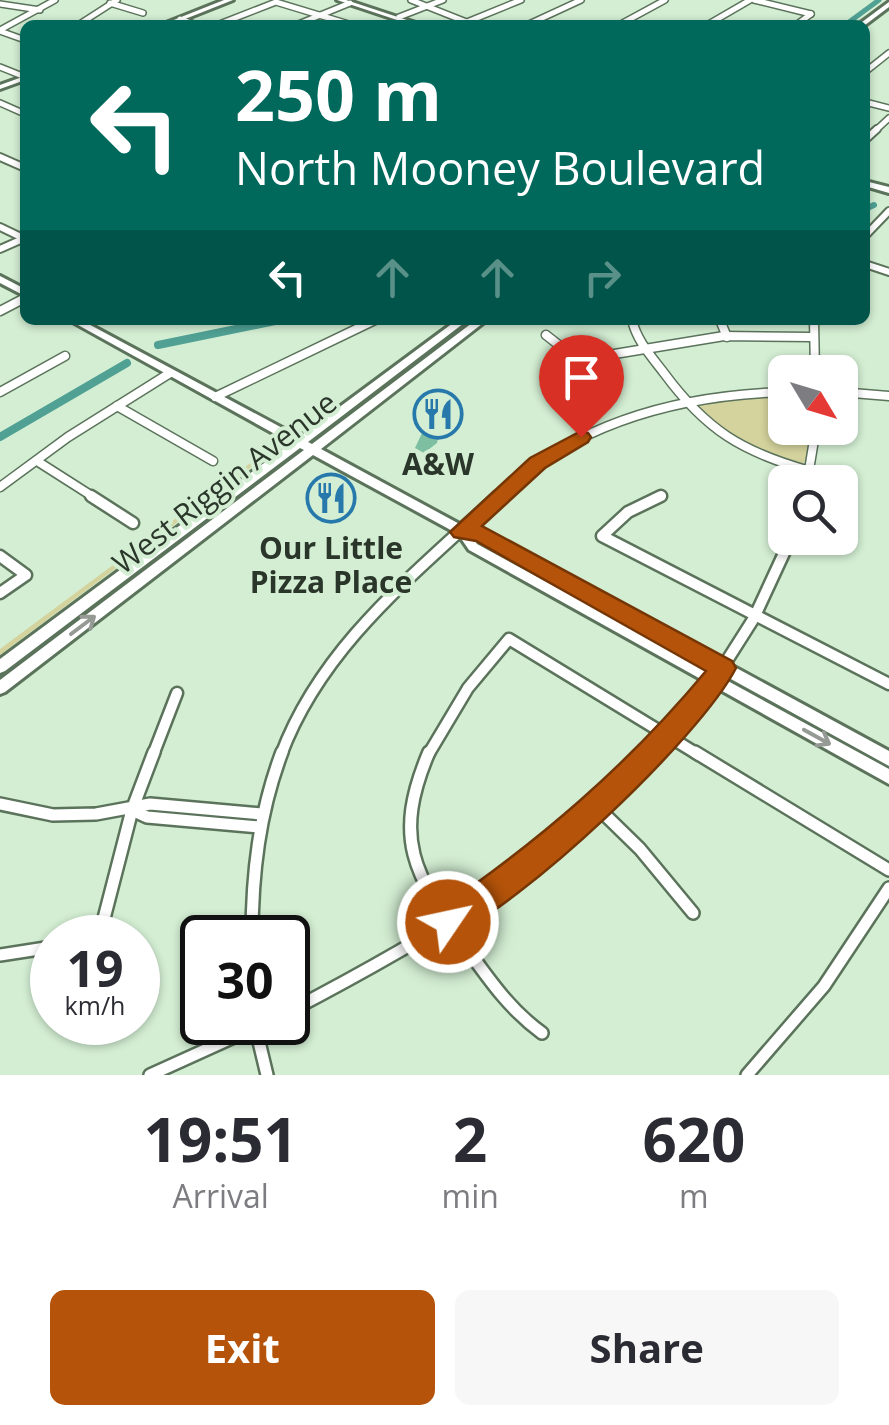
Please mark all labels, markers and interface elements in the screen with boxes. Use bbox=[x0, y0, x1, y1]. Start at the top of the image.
text: 250 m bbox=[235, 46, 442, 142]
icon: left bbox=[70, 60, 200, 190]
text: North Mooney Boulevard bbox=[235, 137, 765, 198]
icon: left bbox=[260, 250, 315, 305]
icon: ahead bbox=[365, 250, 420, 305]
icon: ahead bbox=[470, 250, 525, 305]
icon: right bbox=[575, 250, 630, 305]
pin bbox=[539, 335, 624, 438]
icon: arrive bbox=[554, 350, 609, 405]
north arrow bbox=[768, 355, 858, 445]
map controls bbox=[768, 355, 858, 555]
street label: West Riggin Avenue bbox=[103, 381, 345, 583]
restaurant icon: A&W bbox=[412, 388, 464, 440]
place label: A&W bbox=[402, 443, 474, 484]
button: search bbox=[768, 465, 858, 555]
restaurant icon: Our Little Pizza Place bbox=[305, 472, 357, 524]
place label: Our Little Pizza Place bbox=[250, 527, 412, 602]
one-way arrow bbox=[69, 615, 96, 636]
one-way arrow bbox=[802, 727, 832, 747]
position arrow bbox=[396, 870, 500, 974]
speed limit sign: 30 bbox=[180, 915, 310, 1045]
text: 19 bbox=[66, 934, 124, 1002]
text: km/h bbox=[65, 988, 125, 1022]
text: 19:51 bbox=[144, 1098, 298, 1180]
text: 2 bbox=[453, 1098, 487, 1180]
text: 620 bbox=[642, 1098, 745, 1180]
text: Arrival bbox=[173, 1174, 269, 1217]
text: min bbox=[442, 1174, 499, 1217]
text: m bbox=[679, 1174, 709, 1217]
button: Exit bbox=[50, 1290, 435, 1405]
button: Share bbox=[455, 1290, 839, 1405]

